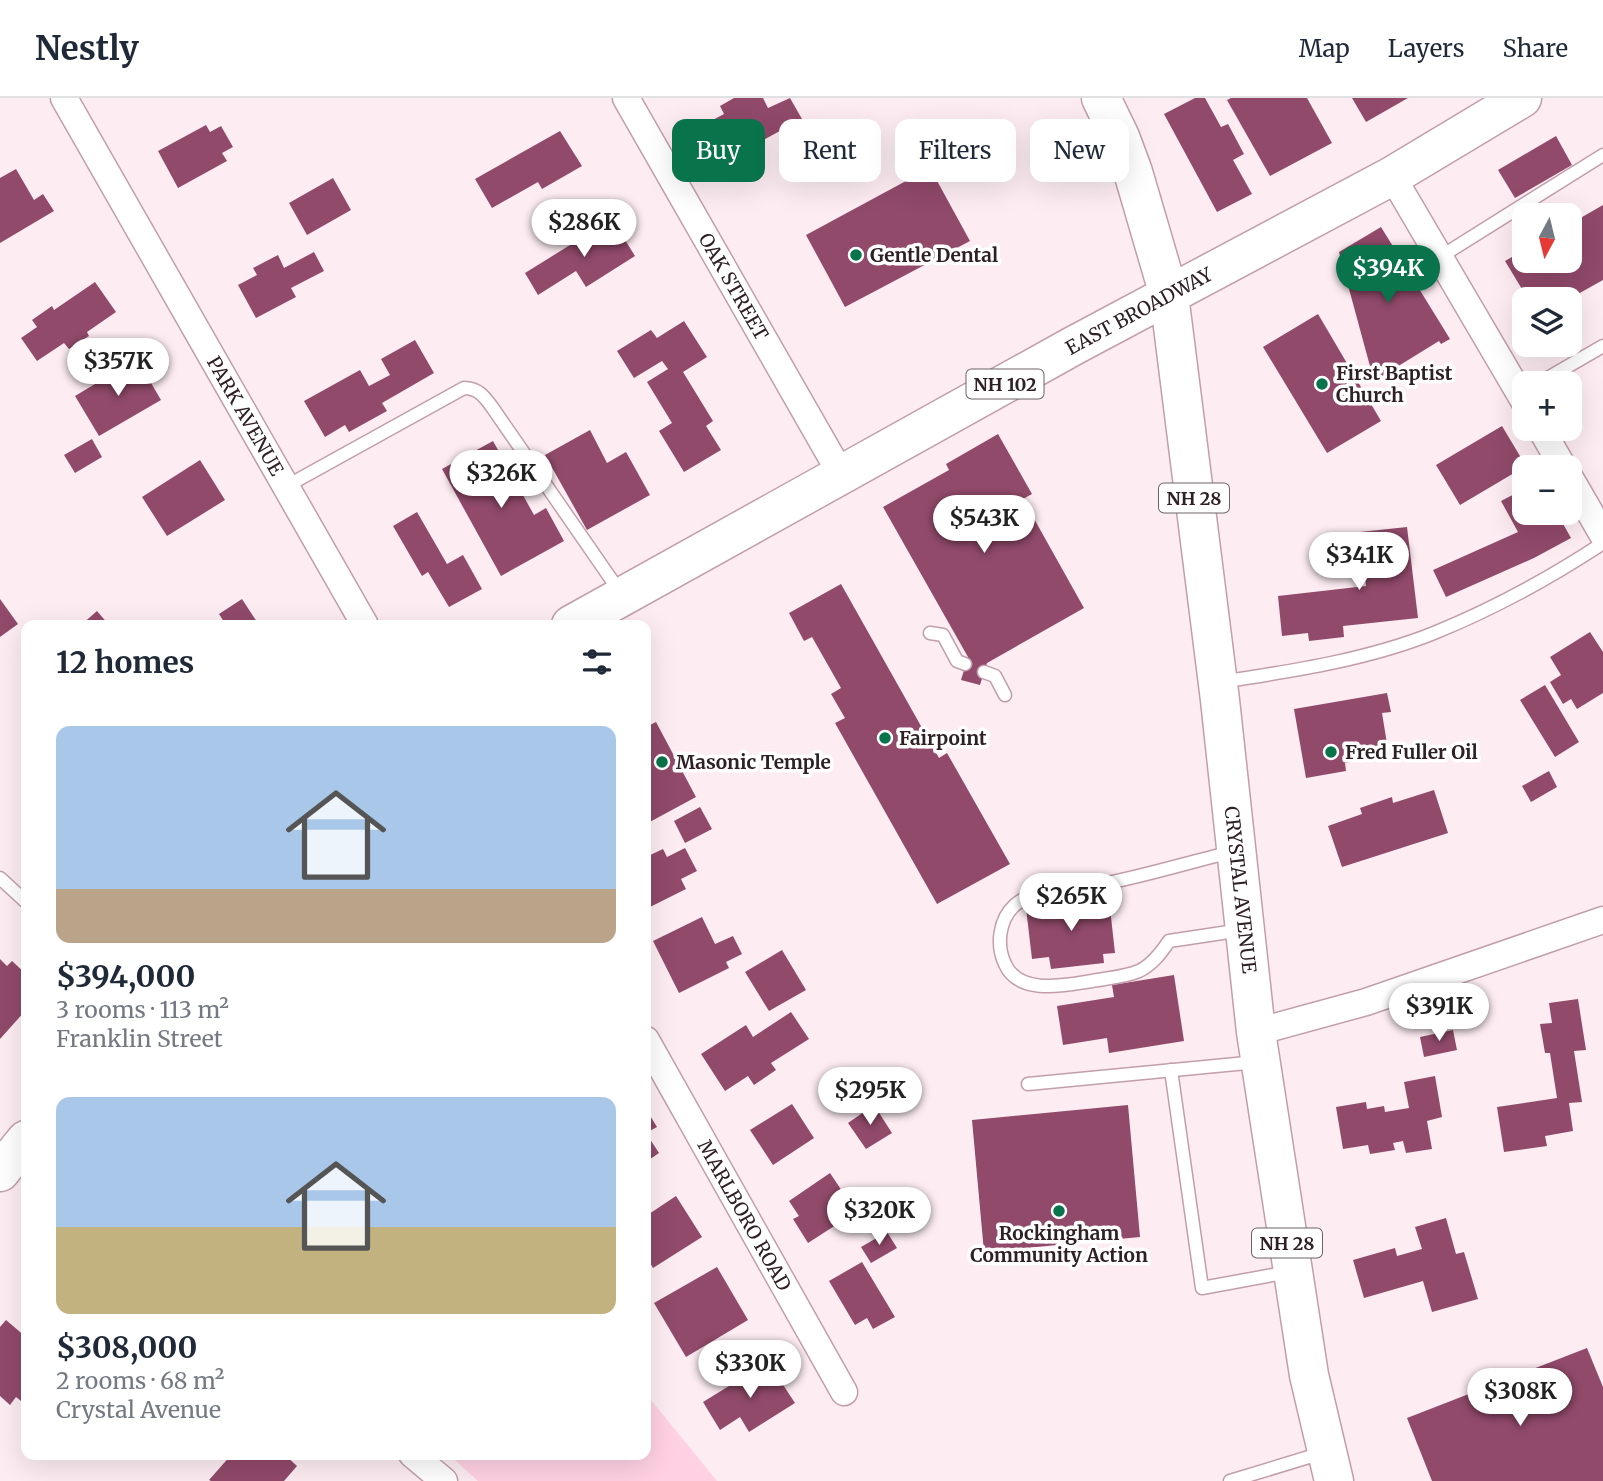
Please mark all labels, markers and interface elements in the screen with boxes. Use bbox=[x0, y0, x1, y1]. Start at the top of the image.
text: Nestly bbox=[35, 28, 139, 69]
text: Map bbox=[1299, 33, 1350, 64]
text: Layers bbox=[1388, 33, 1464, 64]
text: Share bbox=[1502, 33, 1568, 64]
chip: Buy bbox=[672, 119, 765, 182]
chip: Rent bbox=[779, 119, 881, 182]
chip: Filters bbox=[895, 119, 1016, 182]
chip: New bbox=[1030, 119, 1129, 182]
pin: $286K bbox=[535, 200, 633, 259]
north arrow bbox=[1512, 203, 1582, 273]
map controls bbox=[1512, 203, 1582, 525]
text: $286K bbox=[547, 207, 621, 236]
street label: OAK STREET bbox=[694, 228, 774, 344]
place label: Gentle Dental bbox=[870, 243, 998, 267]
pin: $394K bbox=[1339, 246, 1437, 305]
marker: Gentle Dental bbox=[848, 247, 864, 263]
text: $394K bbox=[1352, 253, 1424, 282]
street label: EAST BROADWAY bbox=[1061, 262, 1217, 360]
button: layers bbox=[1512, 287, 1582, 357]
pin: $357K bbox=[69, 338, 167, 398]
text: $357K bbox=[83, 346, 153, 375]
street label: PARK AVENUE bbox=[202, 352, 289, 480]
place label: First Baptist Church bbox=[1336, 361, 1453, 407]
road number: NH 102 bbox=[967, 370, 1044, 398]
button: + bbox=[1512, 371, 1582, 441]
marker: First Baptist Church bbox=[1314, 376, 1330, 392]
pin: $326K bbox=[452, 450, 550, 510]
button: − bbox=[1512, 455, 1582, 525]
text: $326K bbox=[465, 458, 537, 487]
road number: NH 28 bbox=[1159, 484, 1229, 512]
pin: $543K bbox=[935, 496, 1033, 555]
text: $543K bbox=[949, 503, 1019, 532]
pin: $341K bbox=[1310, 532, 1408, 592]
text: $341K bbox=[1325, 540, 1393, 569]
text: 12 homes bbox=[56, 643, 194, 681]
icon: filters bbox=[578, 643, 616, 681]
place label: Fairpoint bbox=[899, 726, 987, 750]
marker: Fairpoint bbox=[877, 730, 893, 746]
place label: Fred Fuller Oil bbox=[1345, 740, 1478, 764]
marker: Fred Fuller Oil bbox=[1323, 744, 1339, 760]
place label: Masonic Temple bbox=[676, 750, 831, 774]
marker: Masonic Temple bbox=[654, 754, 670, 770]
icon: home bbox=[273, 772, 399, 898]
street label: CRYSTAL AVENUE bbox=[1220, 805, 1262, 975]
pin: $265K bbox=[1022, 874, 1120, 933]
text: $265K bbox=[1035, 881, 1107, 910]
text: $394,000 bbox=[56, 957, 195, 995]
pin: $391K bbox=[1390, 984, 1488, 1043]
text: $391K bbox=[1405, 991, 1473, 1020]
text: 3 rooms · 113 m² bbox=[56, 995, 229, 1024]
text: Franklin Street bbox=[56, 1024, 223, 1053]
pin: $295K bbox=[821, 1068, 919, 1127]
text: $295K bbox=[834, 1075, 906, 1104]
street label: MARLBORO ROAD bbox=[693, 1135, 797, 1295]
icon: home bbox=[273, 1143, 399, 1269]
pin: $320K bbox=[830, 1188, 928, 1247]
text: $320K bbox=[843, 1195, 915, 1224]
marker: Rockingham Community Action bbox=[1051, 1203, 1067, 1219]
place label: Rockingham Community Action bbox=[970, 1221, 1148, 1267]
road number: NH 28 bbox=[1252, 1228, 1322, 1258]
text: $308,000 bbox=[56, 1328, 197, 1366]
pin: $330K bbox=[701, 1340, 799, 1400]
text: $330K bbox=[714, 1348, 786, 1377]
text: 2 rooms · 68 m² bbox=[56, 1366, 224, 1395]
pin: $308K bbox=[1471, 1368, 1569, 1428]
text: $308K bbox=[1483, 1376, 1557, 1405]
text: Crystal Avenue bbox=[56, 1395, 221, 1424]

